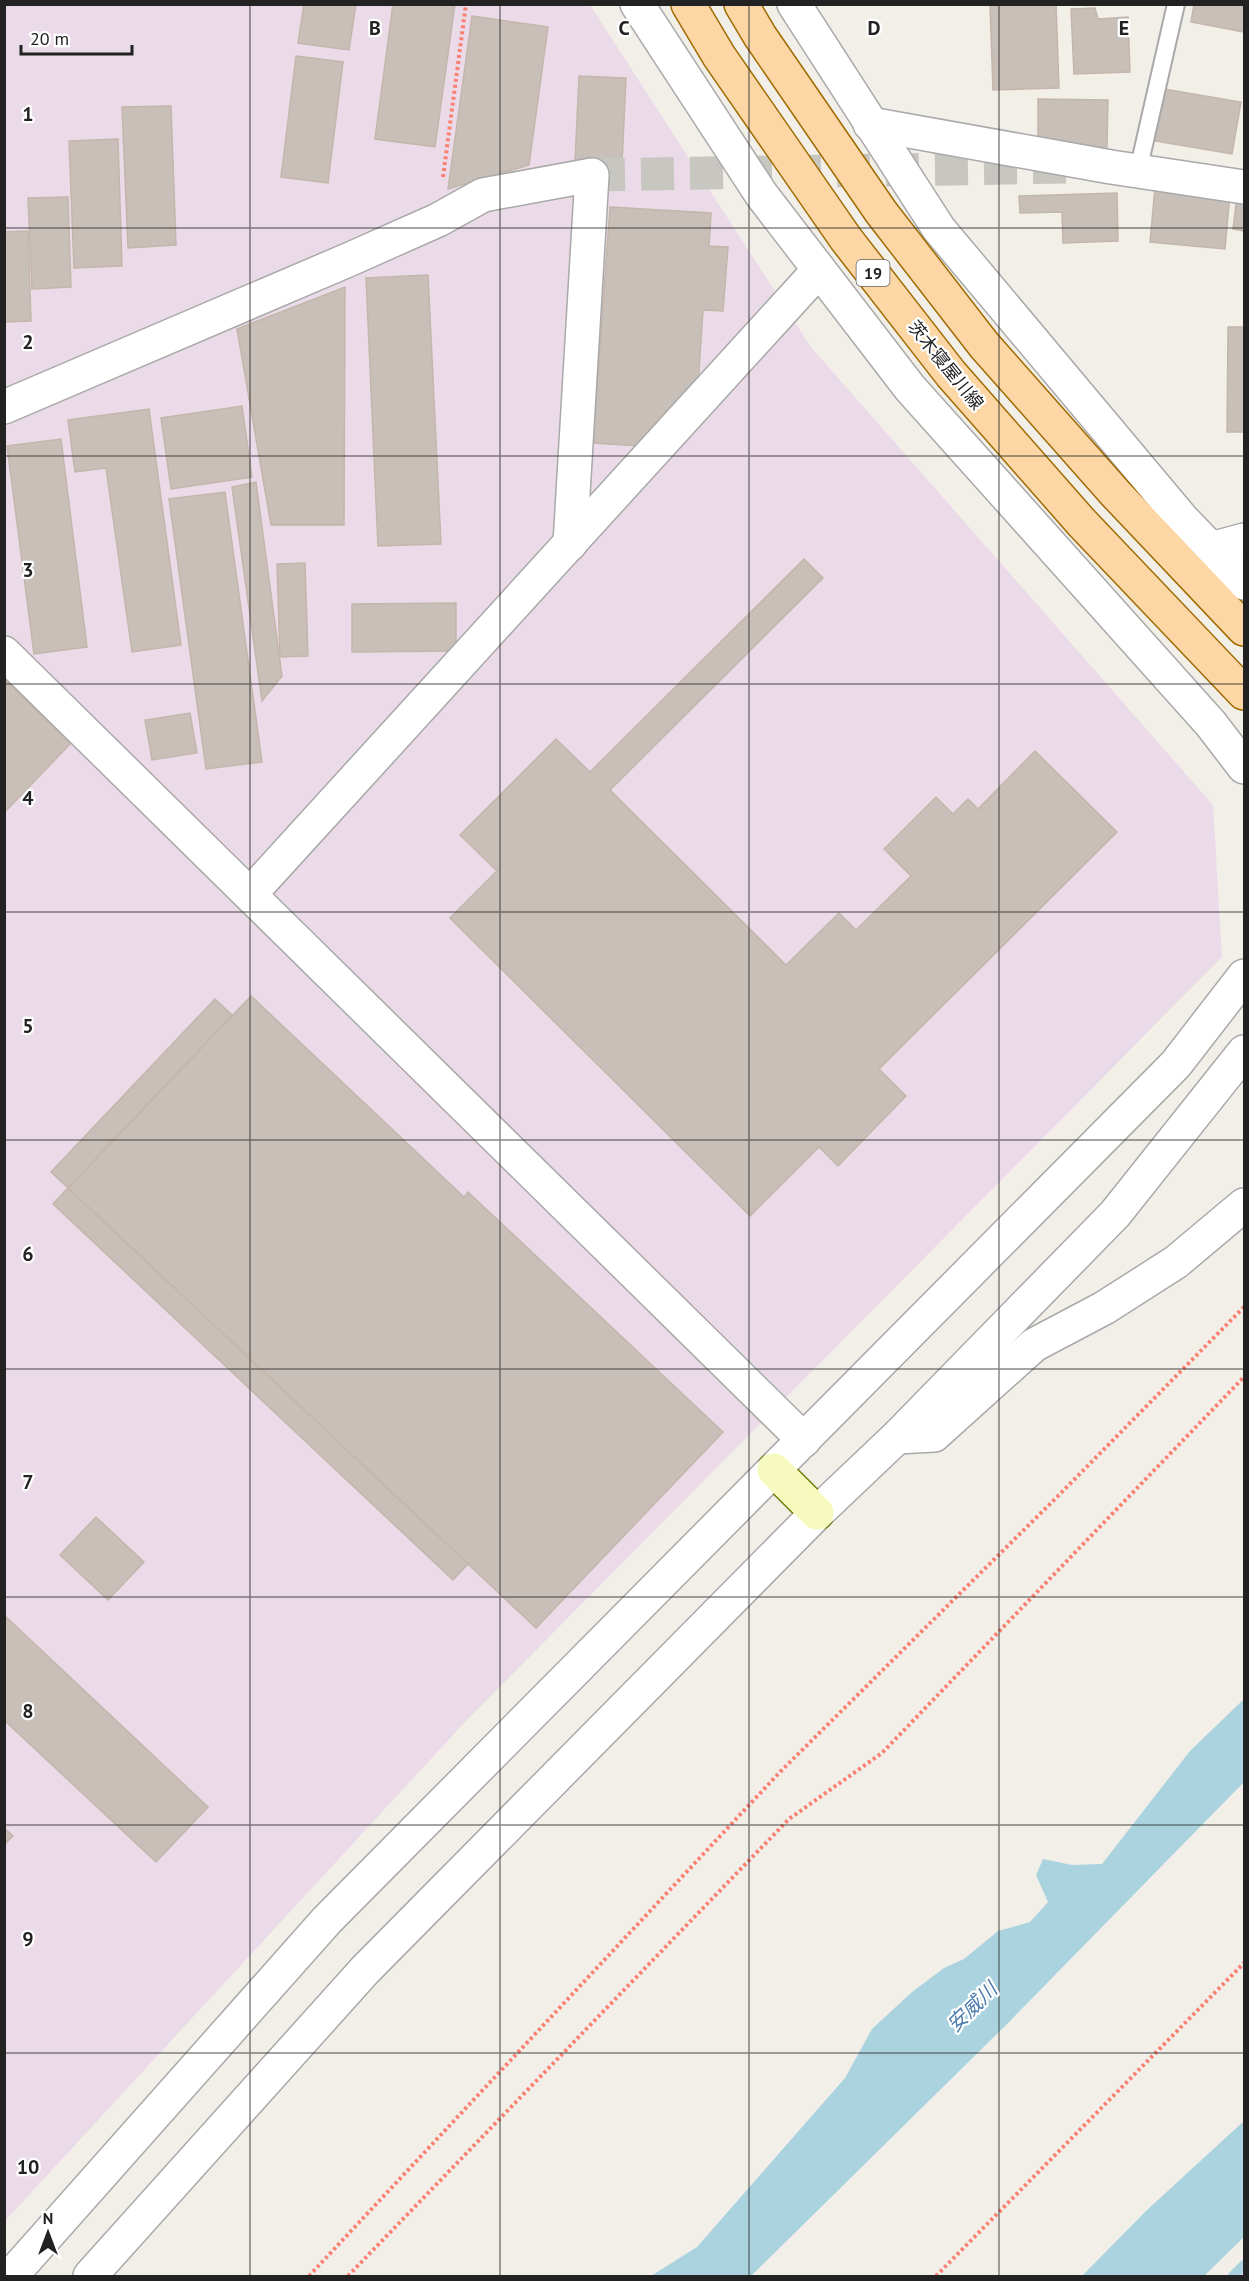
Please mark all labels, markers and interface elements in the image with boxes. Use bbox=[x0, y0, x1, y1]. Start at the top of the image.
text: B bbox=[369, 15, 381, 41]
text: C bbox=[618, 15, 630, 41]
text: D bbox=[868, 15, 881, 41]
text: E bbox=[1119, 15, 1129, 41]
scale bar bbox=[21, 18, 132, 56]
text: 20 m bbox=[30, 27, 69, 50]
text: 1 bbox=[22, 101, 34, 127]
road number: 19 bbox=[856, 260, 890, 286]
street label: 茨木寝屋川線 bbox=[903, 316, 989, 414]
text: 2 bbox=[22, 329, 34, 355]
text: 3 bbox=[22, 557, 34, 583]
text: 4 bbox=[22, 785, 34, 811]
text: 5 bbox=[22, 1013, 34, 1039]
text: 6 bbox=[22, 1241, 34, 1267]
text: 7 bbox=[22, 1469, 34, 1495]
text: 8 bbox=[22, 1698, 34, 1724]
text: 9 bbox=[22, 1926, 34, 1952]
water label: 安威川 bbox=[941, 1975, 1004, 2037]
text: 10 bbox=[17, 2154, 39, 2180]
north arrow bbox=[18, 2203, 78, 2263]
text: N bbox=[43, 2208, 53, 2228]

